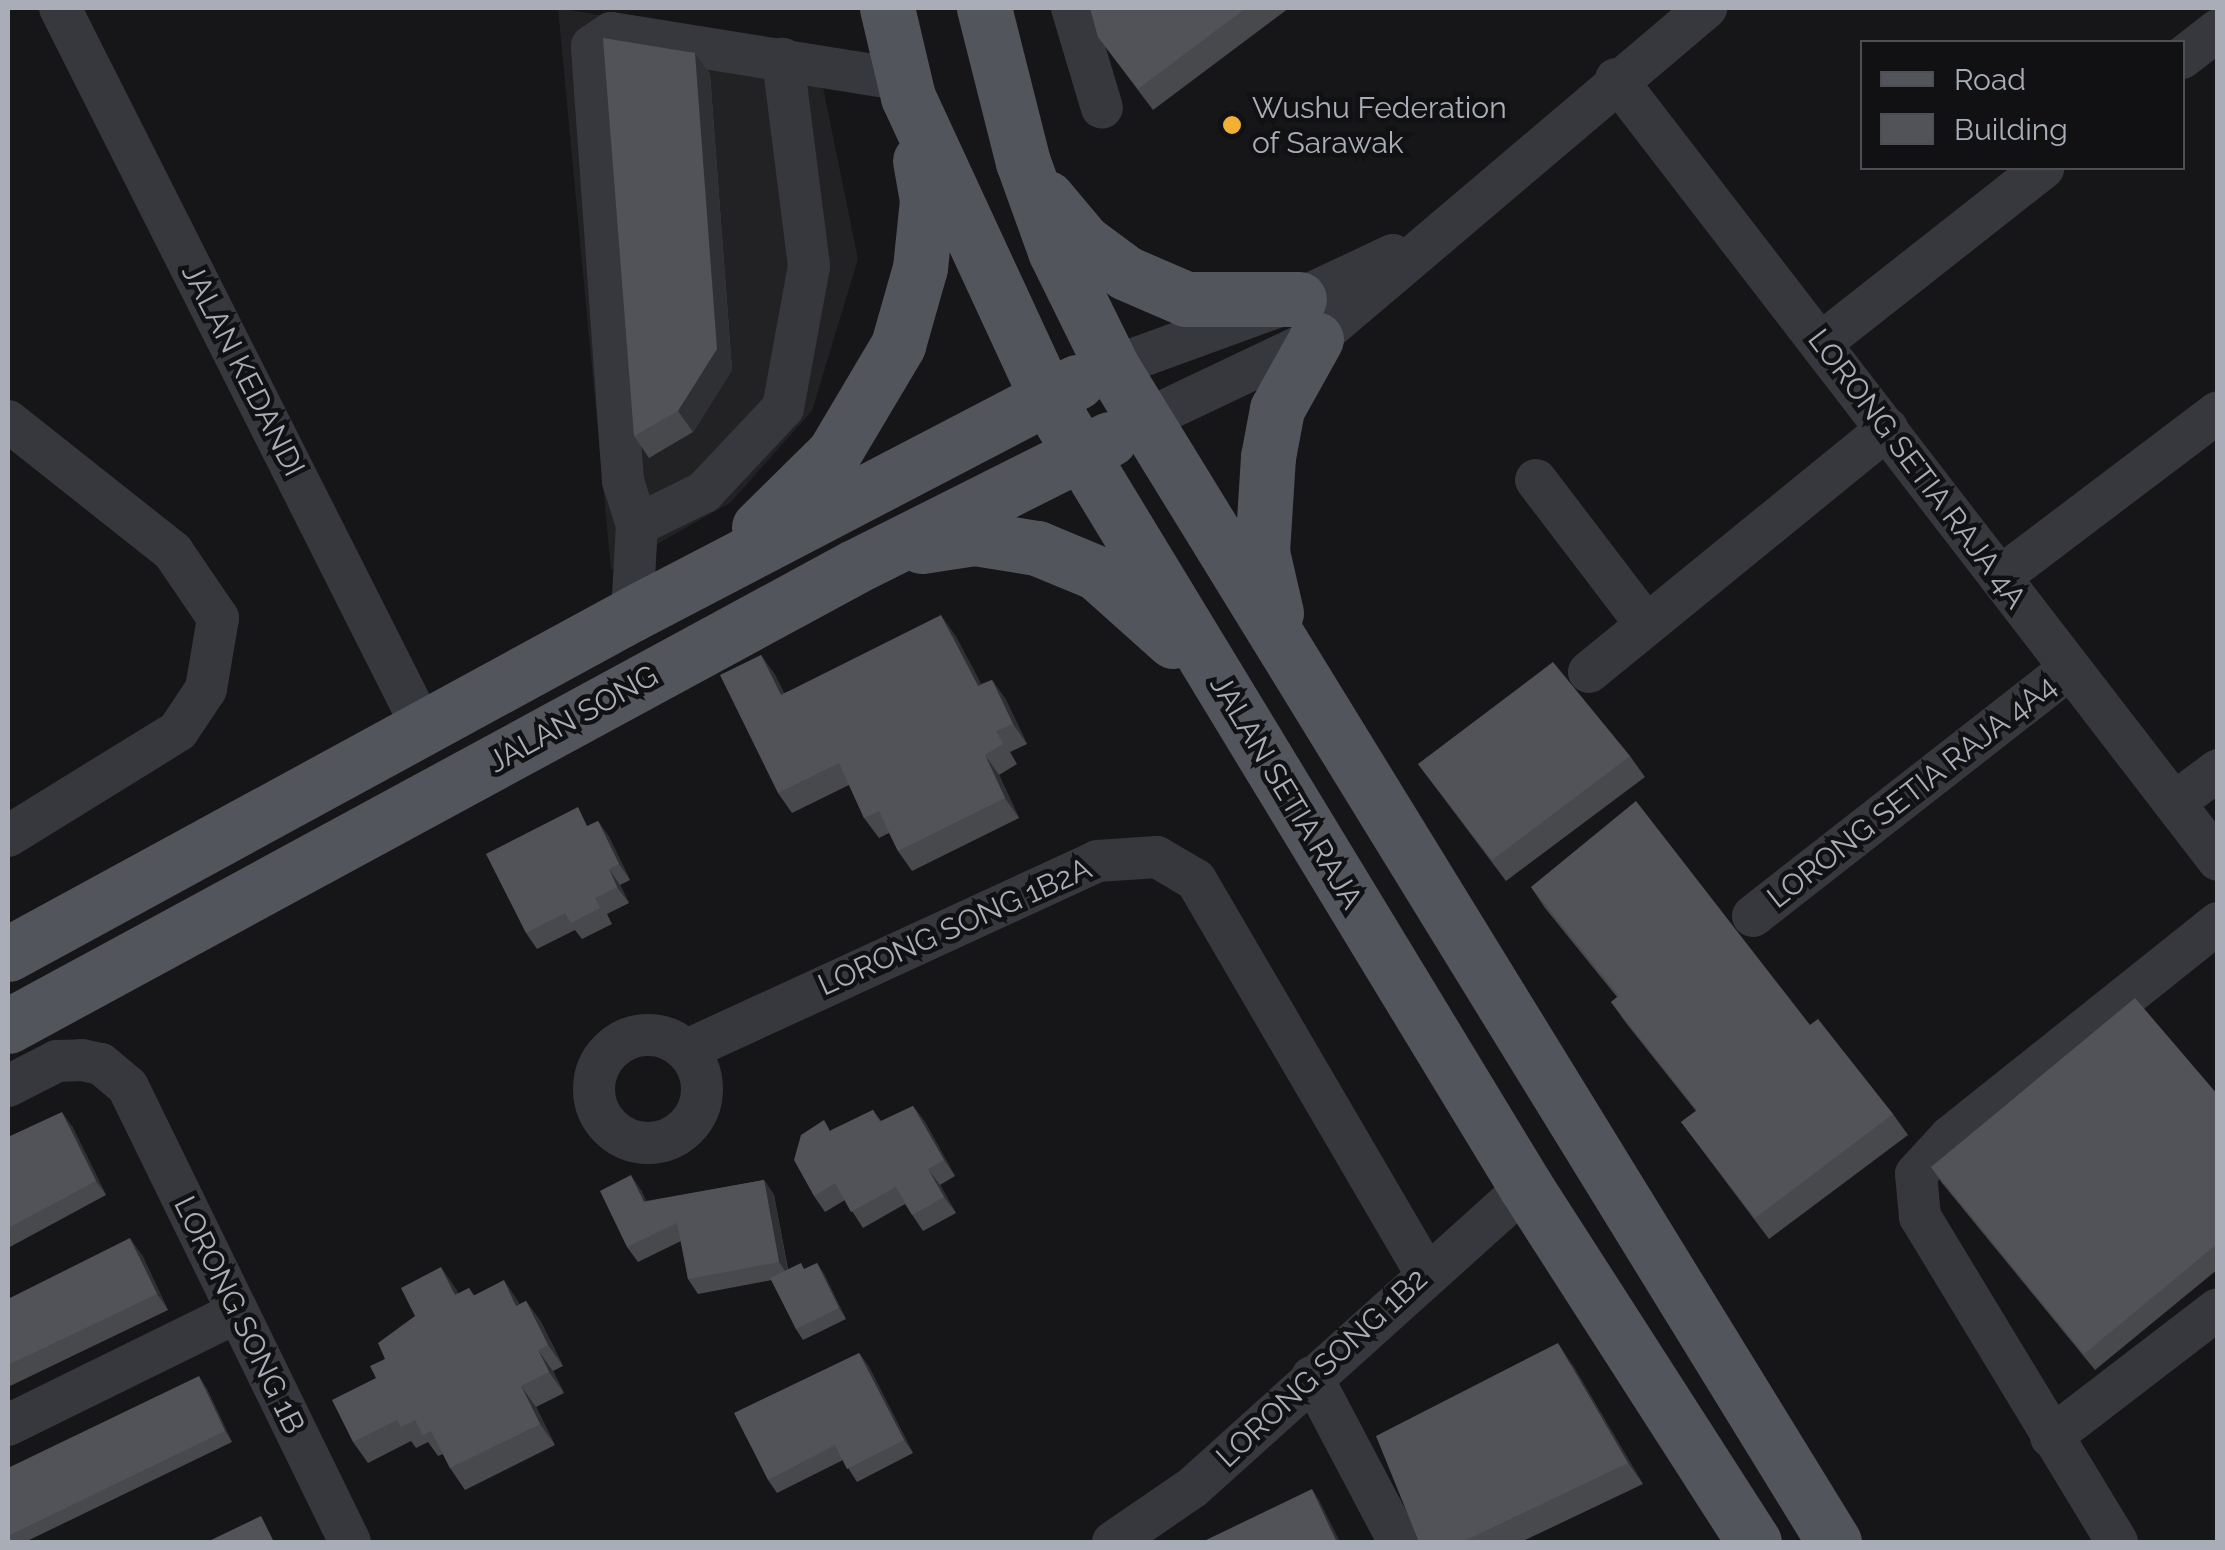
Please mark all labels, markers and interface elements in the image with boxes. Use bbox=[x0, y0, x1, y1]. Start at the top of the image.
legend bbox=[1860, 40, 2185, 170]
text: Road bbox=[1954, 62, 2026, 97]
place label: Wushu Federation of Sarawak bbox=[1252, 90, 1507, 160]
text: Building bbox=[1954, 112, 2068, 147]
marker: Wushu Federation of Sarawak bbox=[1221, 114, 1243, 136]
street label: JALAN KEDANDI bbox=[174, 258, 312, 482]
street label: LORONG SETIA RAJA 4A bbox=[1800, 322, 2034, 616]
street label: JALAN SONG bbox=[482, 658, 664, 780]
street label: LORONG SETIA RAJA 4A4 bbox=[1760, 667, 2064, 917]
street label: JALAN SETIA RAJA bbox=[1202, 668, 1370, 916]
street label: LORONG SONG 1B2A bbox=[813, 850, 1097, 1004]
street label: LORONG SONG 1B bbox=[166, 1191, 312, 1439]
street label: LORONG SONG 1B2 bbox=[1209, 1261, 1435, 1475]

